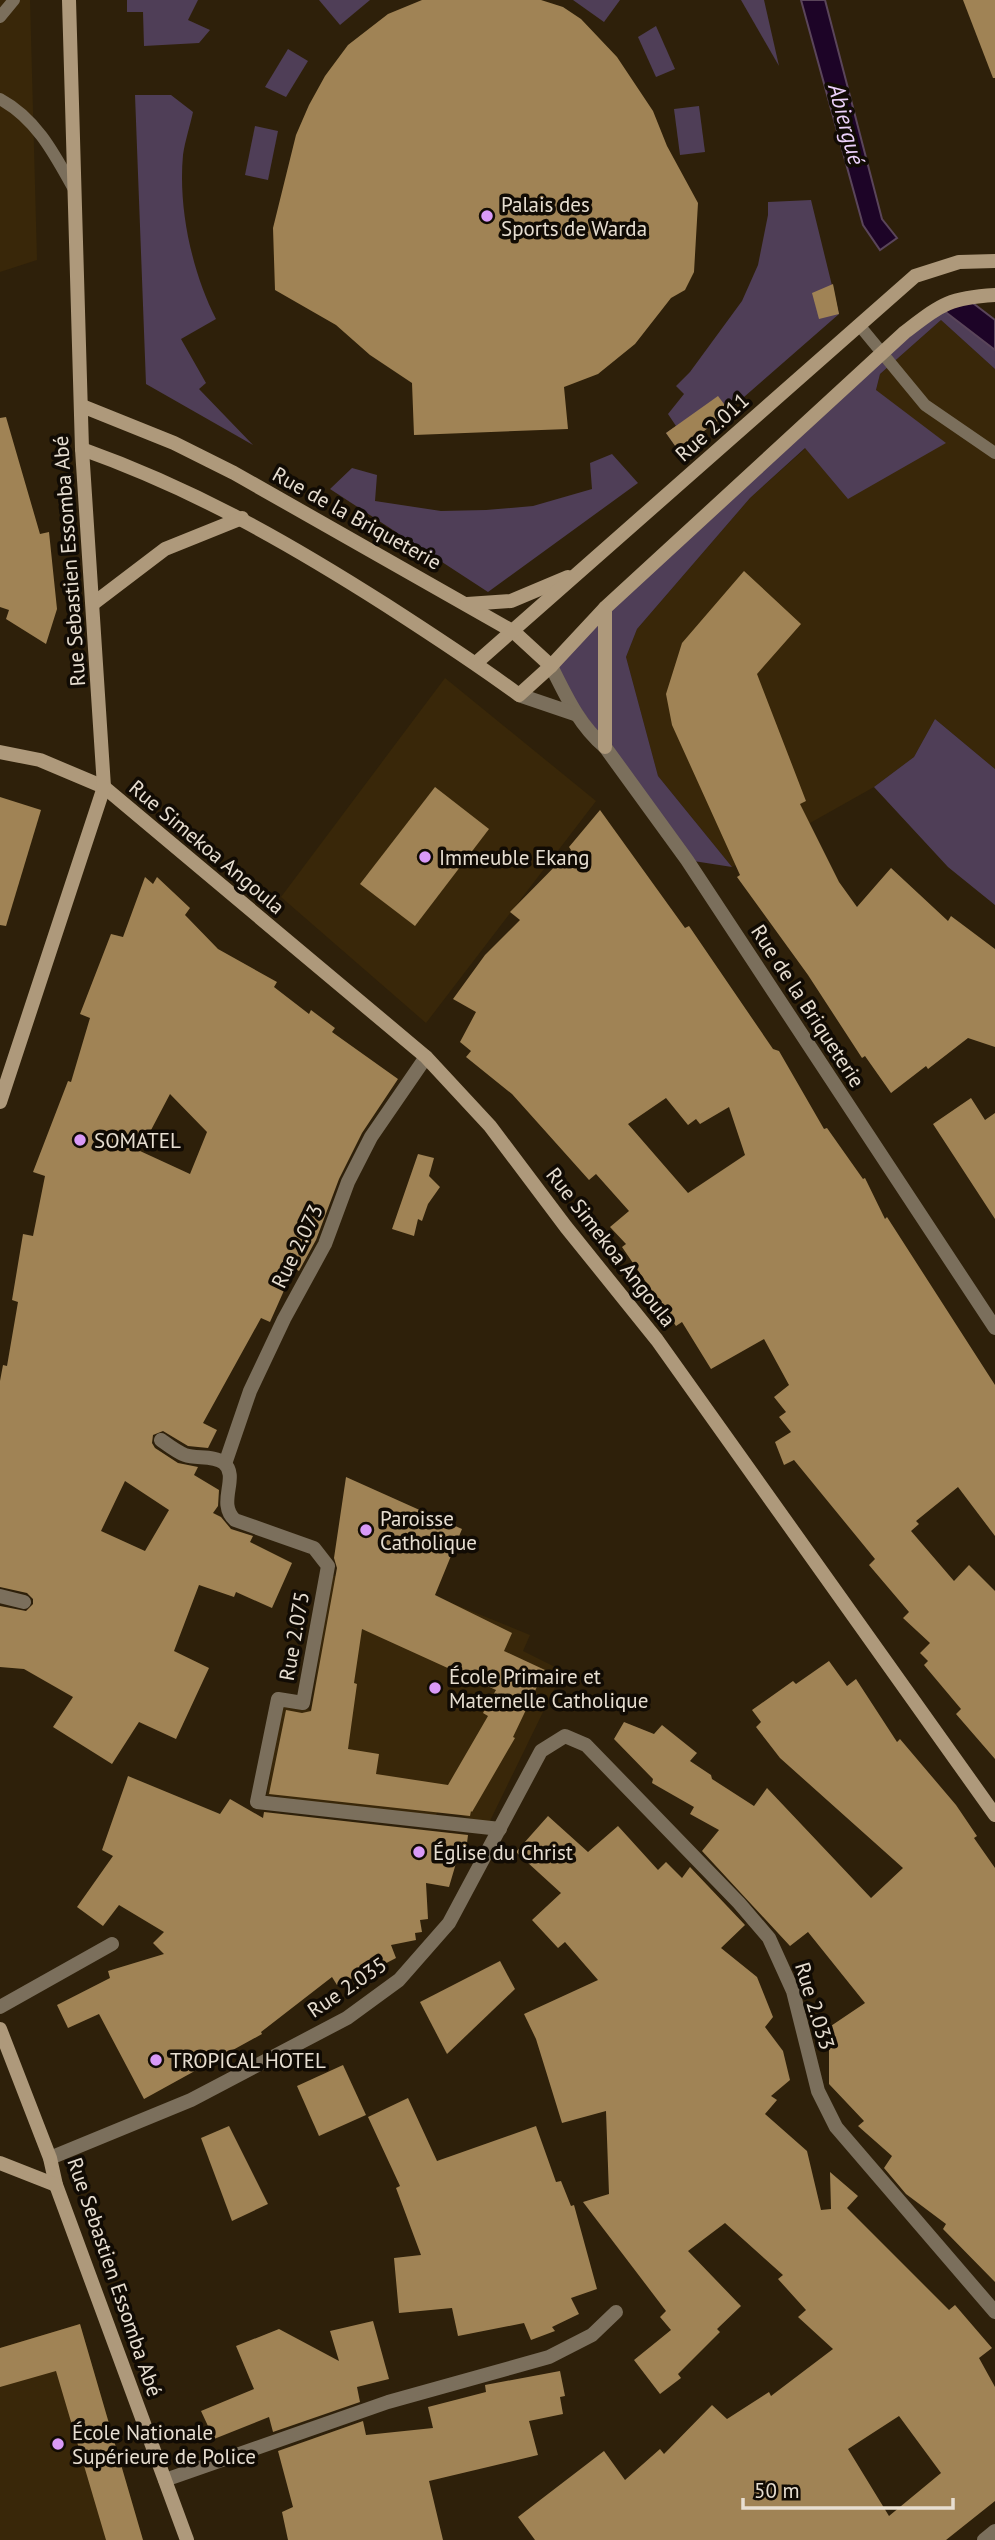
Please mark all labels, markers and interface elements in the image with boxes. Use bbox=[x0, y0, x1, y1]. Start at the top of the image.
water label: Abiergué bbox=[822, 79, 872, 168]
place label: Palais des Sports de Warda bbox=[501, 191, 647, 242]
marker: Palais des Sports de Warda bbox=[479, 208, 495, 224]
street label: Rue 2.011 bbox=[669, 387, 755, 467]
street label: Rue Sebastien Essomba Abé bbox=[47, 435, 91, 687]
street label: Rue de la Briqueterie bbox=[268, 460, 446, 576]
street label: Rue Simekoa Angoula bbox=[124, 774, 290, 920]
place label: Immeuble Ekang bbox=[439, 844, 589, 871]
marker: Immeuble Ekang bbox=[417, 849, 433, 865]
street label: Rue de la Briqueterie bbox=[745, 919, 871, 1093]
place label: SOMATEL bbox=[94, 1127, 181, 1154]
marker: SOMATEL bbox=[72, 1132, 88, 1148]
street label: Rue Simekoa Angoula bbox=[540, 1162, 682, 1332]
street label: Rue 2.073 bbox=[265, 1200, 329, 1292]
place label: Paroisse Catholique bbox=[380, 1505, 477, 1556]
marker: Paroisse Catholique bbox=[358, 1522, 374, 1538]
street label: Rue 2.075 bbox=[273, 1589, 315, 1683]
place label: École Primaire et Maternelle Catholique bbox=[449, 1663, 648, 1714]
marker: École Primaire et Maternelle Catholique bbox=[427, 1680, 443, 1696]
place label: Église du Christ bbox=[433, 1839, 573, 1866]
marker: Église du Christ bbox=[411, 1844, 427, 1860]
street label: Rue 2.035 bbox=[302, 1951, 392, 2023]
street label: Rue 2.033 bbox=[789, 1959, 841, 2053]
place label: TROPICAL HOTEL bbox=[170, 2047, 326, 2074]
marker: TROPICAL HOTEL bbox=[148, 2052, 164, 2068]
street label: Rue Sebastien Essomba Abé bbox=[61, 2154, 169, 2400]
place label: École Nationale Supérieure de Police bbox=[72, 2419, 256, 2470]
marker: École Nationale Supérieure de Police bbox=[50, 2436, 66, 2452]
scale bar bbox=[743, 2466, 953, 2510]
text: 50 m bbox=[754, 2477, 800, 2504]

